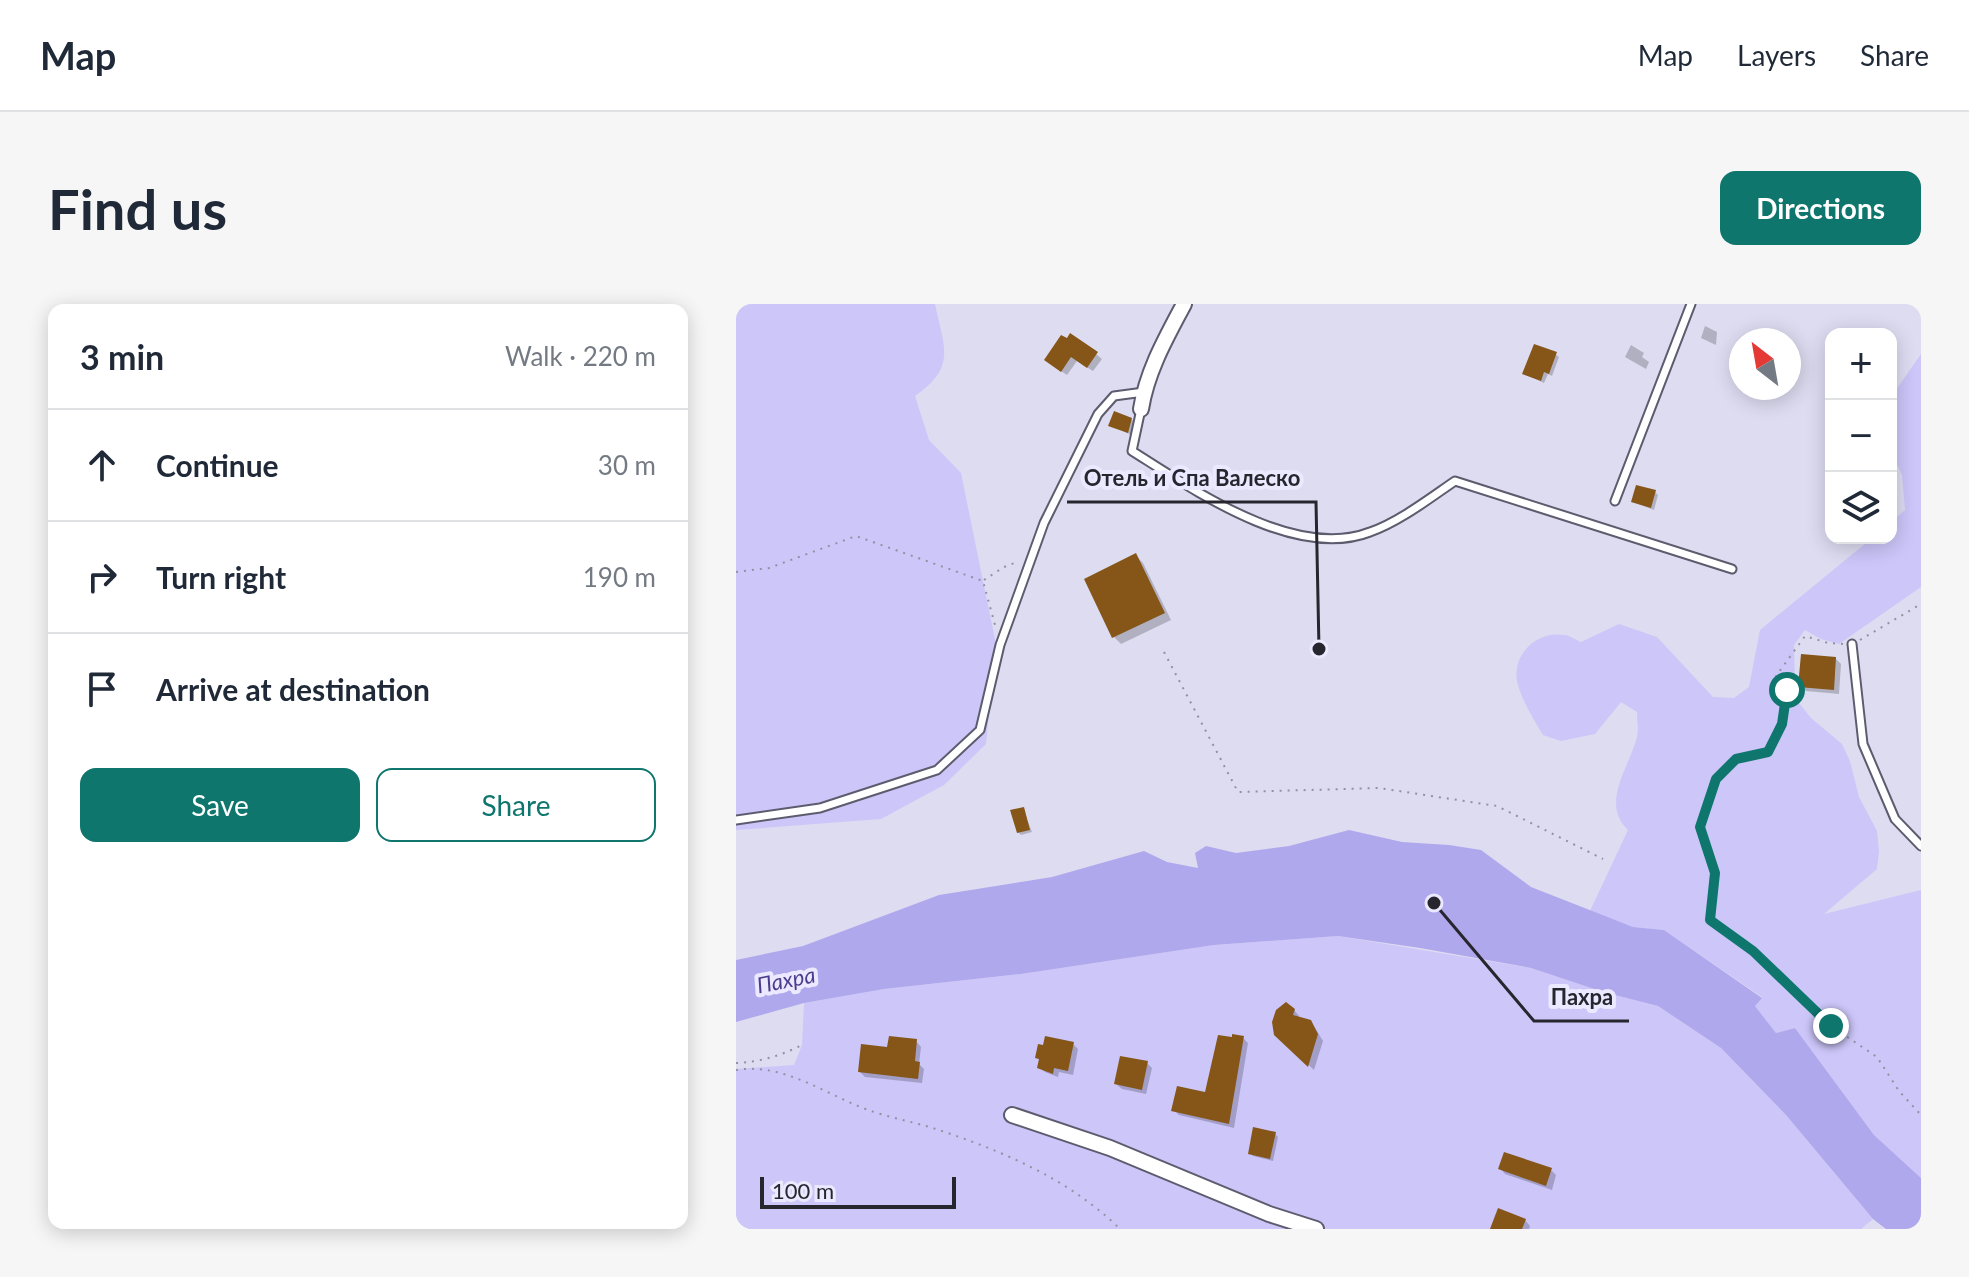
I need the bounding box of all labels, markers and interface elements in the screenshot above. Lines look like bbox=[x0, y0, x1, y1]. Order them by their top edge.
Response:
text: Map bbox=[40, 32, 116, 78]
text: Map bbox=[1638, 38, 1693, 72]
text: Layers bbox=[1737, 38, 1816, 72]
text: Share bbox=[1860, 38, 1929, 72]
button: Directions bbox=[1720, 171, 1921, 245]
text: Find us bbox=[48, 175, 227, 242]
north arrow bbox=[1729, 328, 1801, 400]
map controls bbox=[1825, 328, 1897, 544]
button: + bbox=[1825, 328, 1897, 400]
text: 3 min bbox=[80, 336, 164, 377]
text: Walk · 220 m bbox=[505, 340, 656, 372]
button: − bbox=[1825, 400, 1897, 472]
icon: ahead bbox=[80, 443, 124, 487]
text: Continue bbox=[156, 447, 279, 483]
text: 30 m bbox=[598, 449, 656, 481]
callout: Отель и Спа Валеско bbox=[1067, 456, 1316, 502]
text: Отель и Спа Валеско bbox=[1084, 464, 1300, 491]
button: layers bbox=[1825, 472, 1897, 544]
icon: right bbox=[80, 555, 124, 599]
text: Turn right bbox=[156, 559, 286, 595]
text: 190 m bbox=[583, 561, 656, 593]
icon: arrive bbox=[80, 667, 124, 711]
text: Arrive at destination bbox=[156, 671, 430, 707]
route start bbox=[1769, 672, 1805, 708]
button: Save bbox=[80, 768, 360, 842]
button: Share bbox=[376, 768, 656, 842]
water label: Пахра bbox=[754, 961, 817, 998]
callout: Пахра bbox=[1534, 975, 1629, 1021]
text: Пахра bbox=[1551, 983, 1613, 1010]
route end bbox=[1813, 1008, 1849, 1044]
scale bar bbox=[760, 1173, 956, 1209]
text: 100 m bbox=[772, 1177, 834, 1204]

